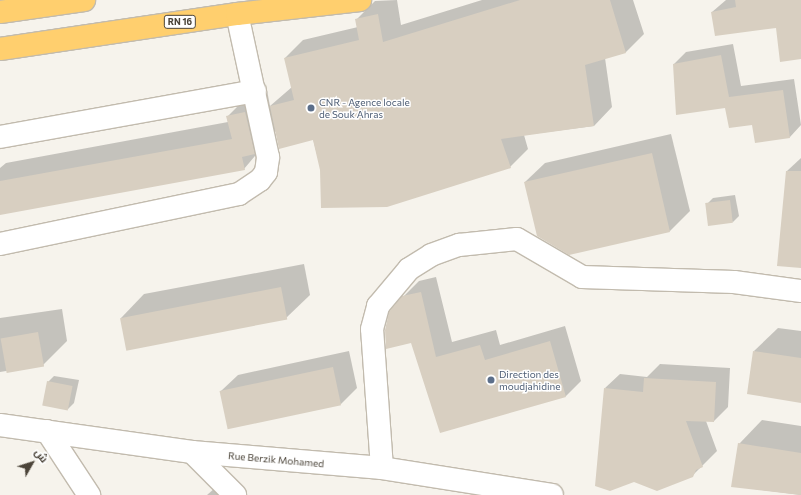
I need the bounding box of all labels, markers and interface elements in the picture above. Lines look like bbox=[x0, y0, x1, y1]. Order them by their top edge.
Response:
road number: RN 16 bbox=[163, 15, 197, 29]
place label: CNR - Agence locale de Souk Ahras bbox=[319, 96, 410, 120]
marker: CNR - Agence locale de Souk Ahras bbox=[306, 103, 316, 113]
place label: Direction des moudjahidine bbox=[499, 368, 560, 392]
marker: Direction des moudjahidine bbox=[486, 375, 496, 385]
north arrow bbox=[12, 443, 52, 483]
text: ش bbox=[32, 446, 51, 465]
street label: Rue Berzik Mohamed bbox=[228, 450, 324, 470]

